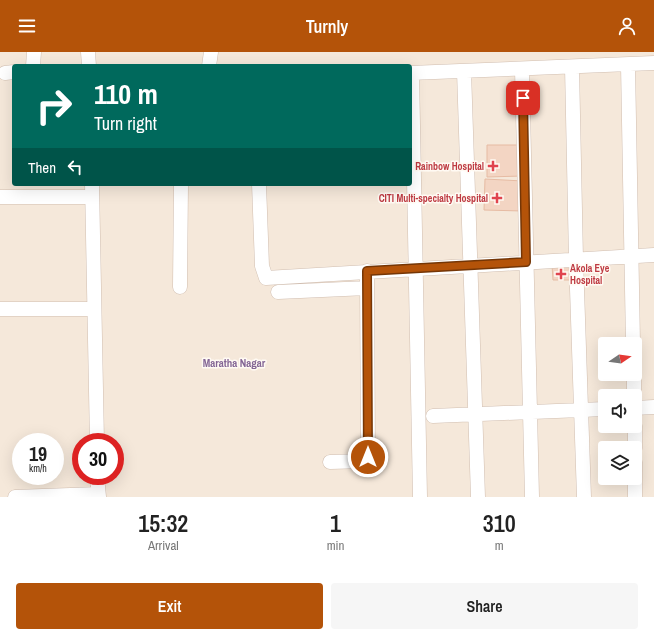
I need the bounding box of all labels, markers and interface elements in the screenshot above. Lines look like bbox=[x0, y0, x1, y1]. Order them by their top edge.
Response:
text: Turnly bbox=[306, 14, 348, 39]
icon: menu bbox=[16, 15, 38, 37]
icon: person bbox=[616, 15, 638, 37]
text: 110 m bbox=[94, 75, 158, 113]
icon: right bbox=[28, 80, 80, 132]
pin bbox=[506, 81, 540, 115]
icon: arrive bbox=[512, 87, 534, 109]
text: Turn right bbox=[94, 111, 157, 136]
icon: left bbox=[64, 156, 86, 178]
text: Then bbox=[28, 157, 56, 178]
place label: Rainbow Hospital bbox=[415, 160, 484, 173]
marker: Rainbow Hospital bbox=[487, 160, 499, 172]
place label: CITI Multi-specialty Hospital bbox=[379, 192, 488, 205]
marker: CITI Multi-specialty Hospital bbox=[491, 192, 503, 204]
place label: Akola Eye Hospital bbox=[570, 262, 610, 287]
marker: Akola Eye Hospital bbox=[555, 268, 567, 280]
north arrow bbox=[598, 337, 642, 381]
map controls bbox=[598, 337, 642, 485]
district label: Maratha Nagar bbox=[203, 356, 266, 370]
button: sound bbox=[598, 389, 642, 433]
speed limit sign: 30 bbox=[72, 433, 124, 485]
position arrow bbox=[347, 436, 389, 478]
text: 19 bbox=[29, 440, 47, 467]
button: layers bbox=[598, 441, 642, 485]
text: km/h bbox=[29, 462, 47, 475]
text: 15:32 bbox=[138, 507, 188, 539]
text: 1 bbox=[330, 507, 341, 539]
text: 310 bbox=[483, 507, 516, 539]
text: Arrival bbox=[148, 537, 179, 554]
text: min bbox=[327, 537, 344, 554]
text: m bbox=[495, 537, 504, 554]
button: Exit bbox=[16, 583, 323, 629]
button: Share bbox=[331, 583, 638, 629]

